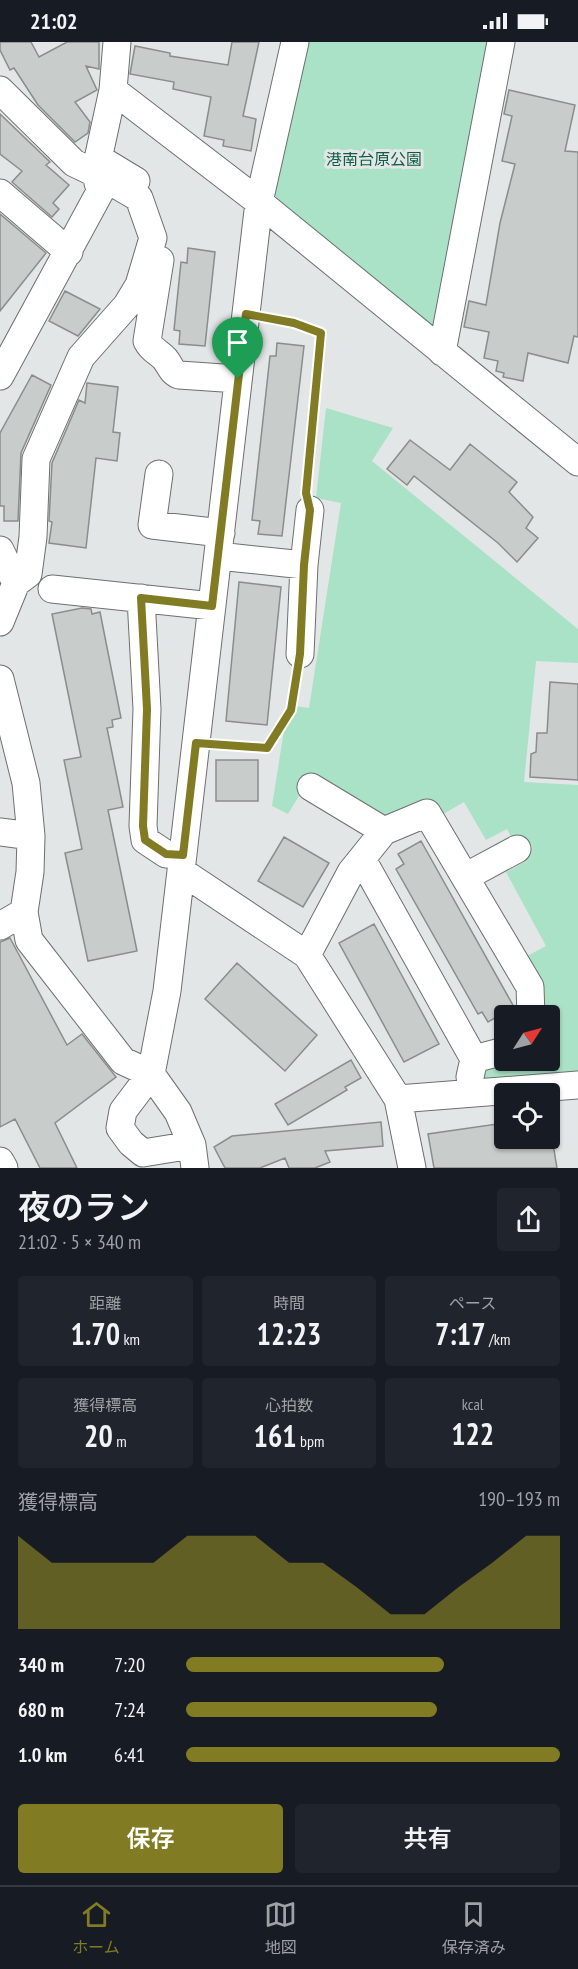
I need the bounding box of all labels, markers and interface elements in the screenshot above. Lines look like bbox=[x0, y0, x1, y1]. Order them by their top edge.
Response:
text: 21:02 bbox=[30, 7, 78, 35]
park label: 港南台原公園 bbox=[326, 149, 422, 169]
pin bbox=[212, 317, 263, 379]
icon: arrive bbox=[221, 326, 254, 359]
north arrow bbox=[494, 1005, 560, 1071]
map controls bbox=[494, 1005, 560, 1149]
button: locate bbox=[494, 1083, 560, 1149]
text: 夜のラン bbox=[18, 1185, 150, 1228]
button: share bbox=[497, 1188, 560, 1251]
text: 21:02 · 5 × 340 m bbox=[18, 1229, 141, 1255]
text: 距離 bbox=[89, 1293, 121, 1313]
text: 時間 bbox=[273, 1293, 305, 1313]
text: ペース bbox=[449, 1293, 496, 1313]
text: 1.70 bbox=[71, 1314, 120, 1353]
text: 12:23 bbox=[257, 1314, 321, 1353]
text: 7:17 bbox=[435, 1314, 486, 1353]
text: km bbox=[120, 1329, 140, 1349]
text: /km bbox=[486, 1329, 510, 1349]
text: kcal bbox=[462, 1394, 484, 1414]
text: 獲得標高 bbox=[73, 1395, 137, 1415]
text: 心拍数 bbox=[265, 1395, 313, 1415]
text: 122 bbox=[451, 1414, 494, 1453]
text: 20 bbox=[84, 1416, 113, 1455]
text: 161 bbox=[254, 1416, 297, 1455]
text: m bbox=[113, 1431, 127, 1451]
text: bpm bbox=[297, 1431, 324, 1451]
text: 190–193 m bbox=[478, 1486, 560, 1512]
text: 獲得標高 bbox=[18, 1489, 98, 1515]
text: 340 m bbox=[18, 1652, 64, 1678]
text: 7:20 bbox=[114, 1652, 145, 1678]
text: 680 m bbox=[18, 1697, 64, 1723]
text: 7:24 bbox=[114, 1697, 145, 1723]
text: 1.0 km bbox=[18, 1742, 67, 1768]
text: 6:41 bbox=[114, 1742, 145, 1768]
button: 保存 bbox=[18, 1804, 283, 1873]
button: 共有 bbox=[295, 1804, 560, 1873]
tab: ホーム bbox=[72, 1898, 120, 1958]
tab: 地図 bbox=[264, 1898, 297, 1958]
tab: 保存済み bbox=[442, 1898, 506, 1958]

